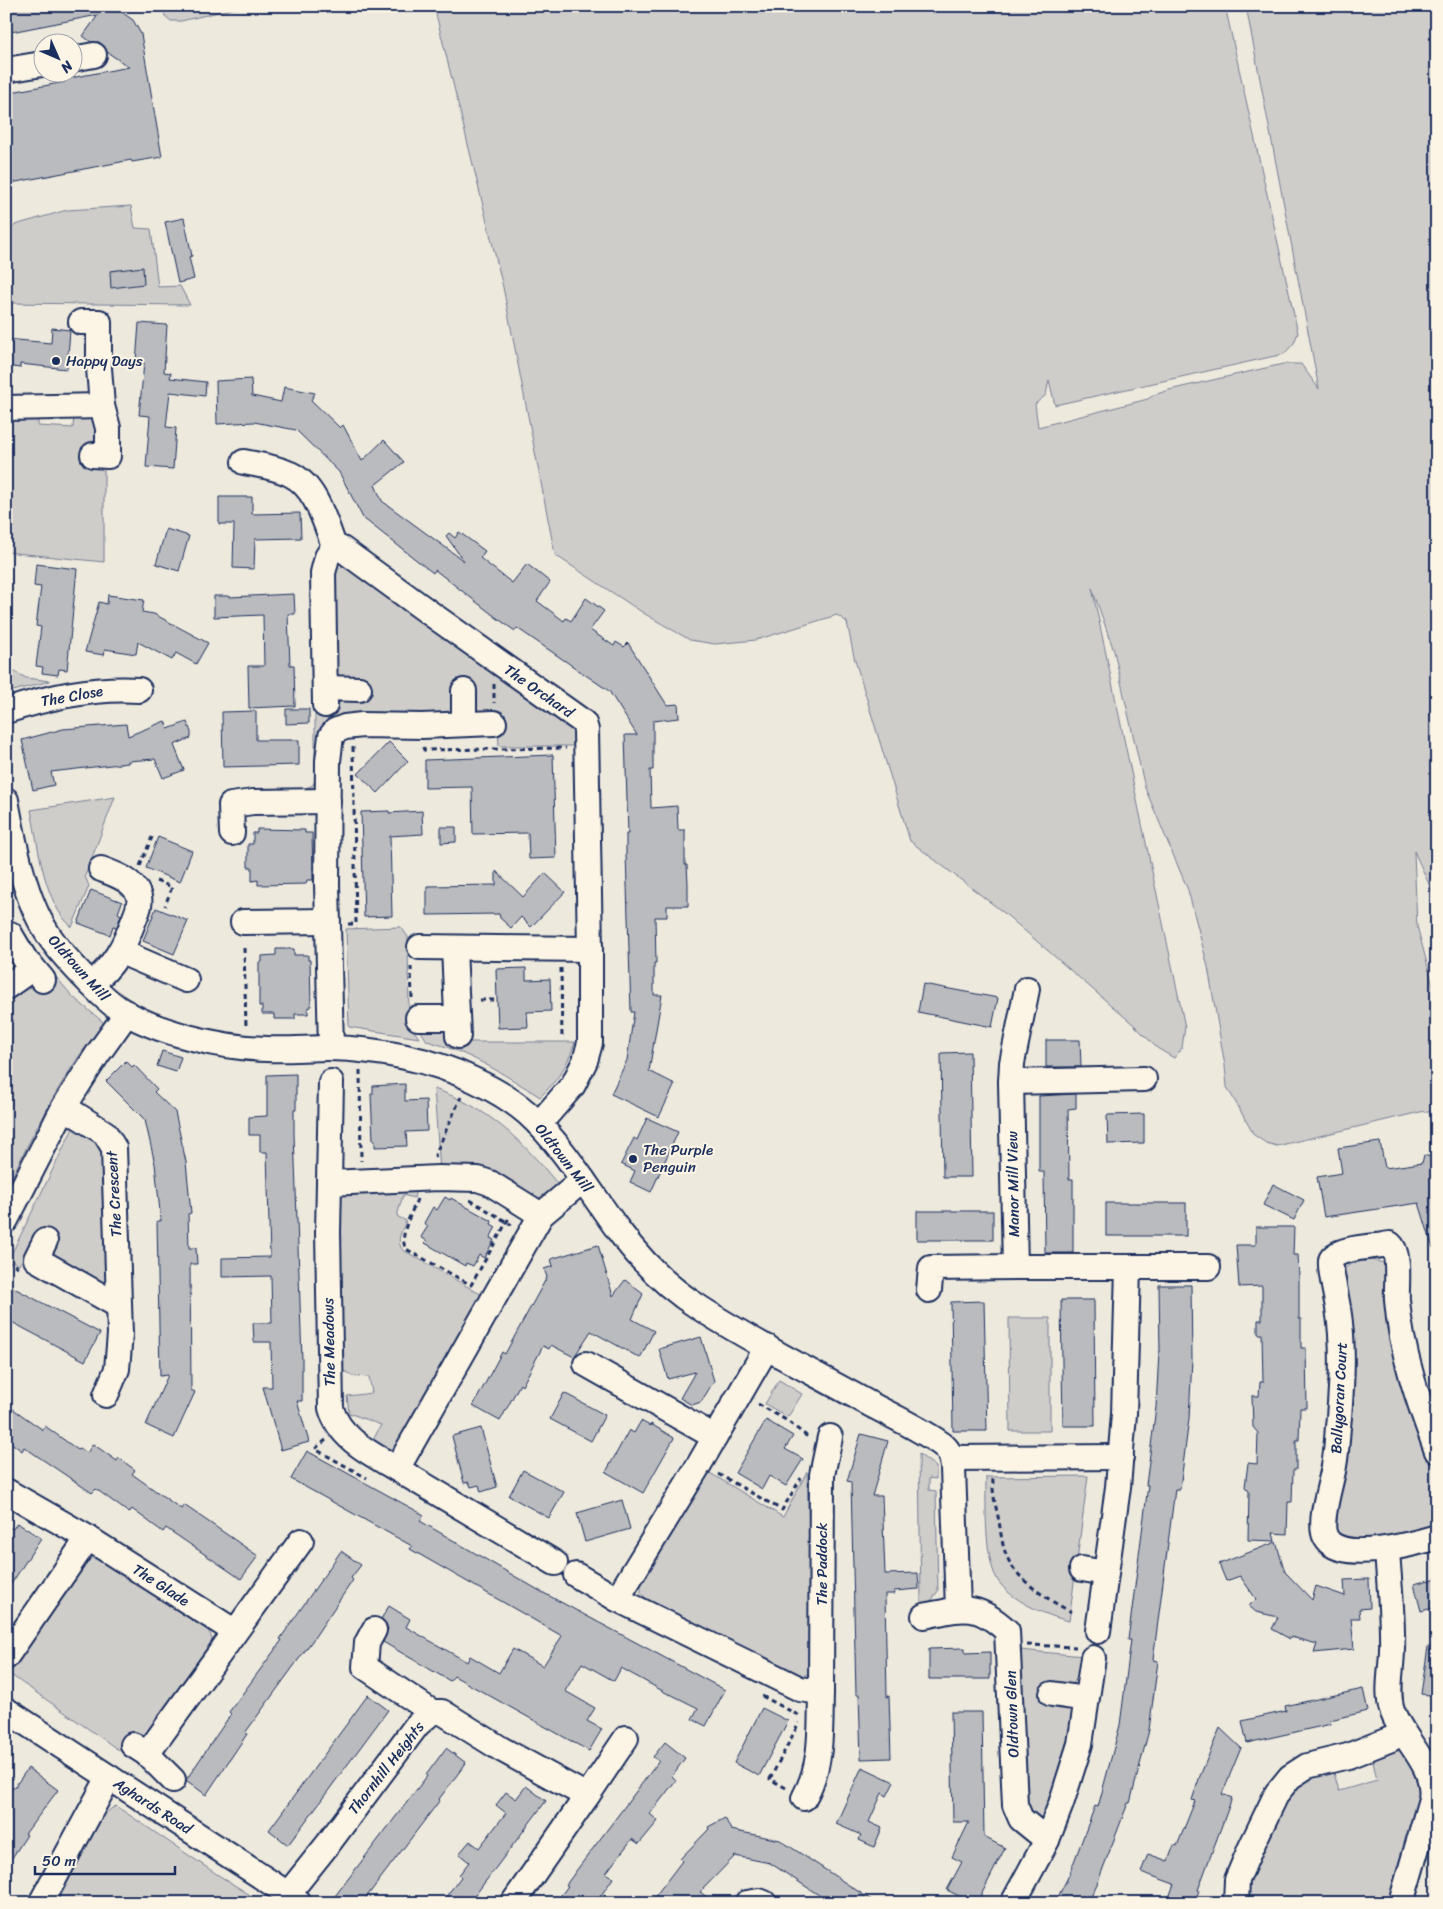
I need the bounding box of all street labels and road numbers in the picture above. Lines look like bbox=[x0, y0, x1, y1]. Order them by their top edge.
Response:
street label: The Orchard bbox=[499, 657, 580, 725]
street label: The Close bbox=[39, 678, 105, 714]
street label: Oldtown Mill bbox=[42, 929, 117, 1008]
street label: Oldtown Mill bbox=[528, 1117, 600, 1199]
street label: Manor Mill View bbox=[999, 1130, 1027, 1237]
street label: The Crescent bbox=[99, 1149, 129, 1238]
street label: The Meadows bbox=[315, 1297, 343, 1387]
street label: Ballygoran Court bbox=[1323, 1341, 1355, 1455]
street label: The Paddock bbox=[809, 1523, 835, 1605]
street label: The Glade bbox=[127, 1557, 195, 1613]
street label: Oldtown Glen bbox=[997, 1670, 1027, 1758]
street label: Thornhill Heights bbox=[341, 1715, 431, 1821]
street label: Aghards Road bbox=[107, 1770, 199, 1842]

